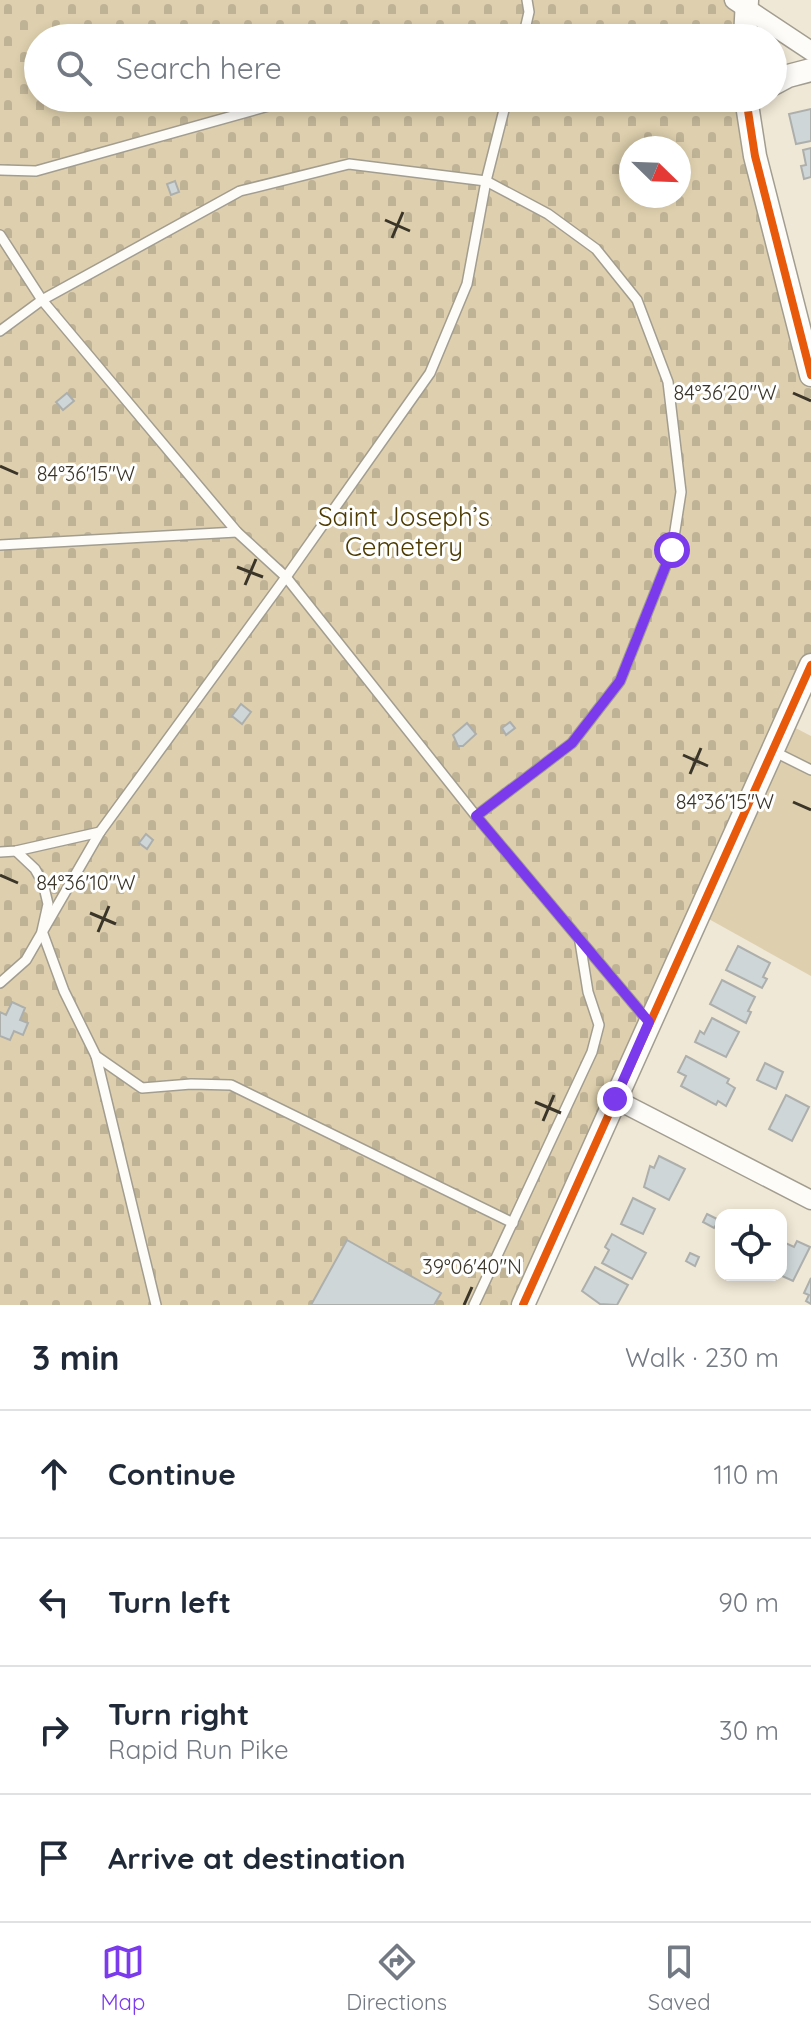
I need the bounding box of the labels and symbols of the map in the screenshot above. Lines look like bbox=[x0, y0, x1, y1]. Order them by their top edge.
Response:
north arrow bbox=[619, 136, 691, 208]
text: 84°36'20"W bbox=[673, 380, 777, 405]
text: 84°36'15"W bbox=[37, 461, 135, 486]
park label: Saint Joseph’s Cemetery bbox=[318, 500, 490, 563]
route start bbox=[654, 532, 690, 568]
text: 84°36'15"W bbox=[676, 789, 774, 814]
text: 84°36'10"W bbox=[36, 870, 136, 895]
route end bbox=[597, 1081, 633, 1117]
text: 39°06'40"N bbox=[422, 1254, 522, 1279]

